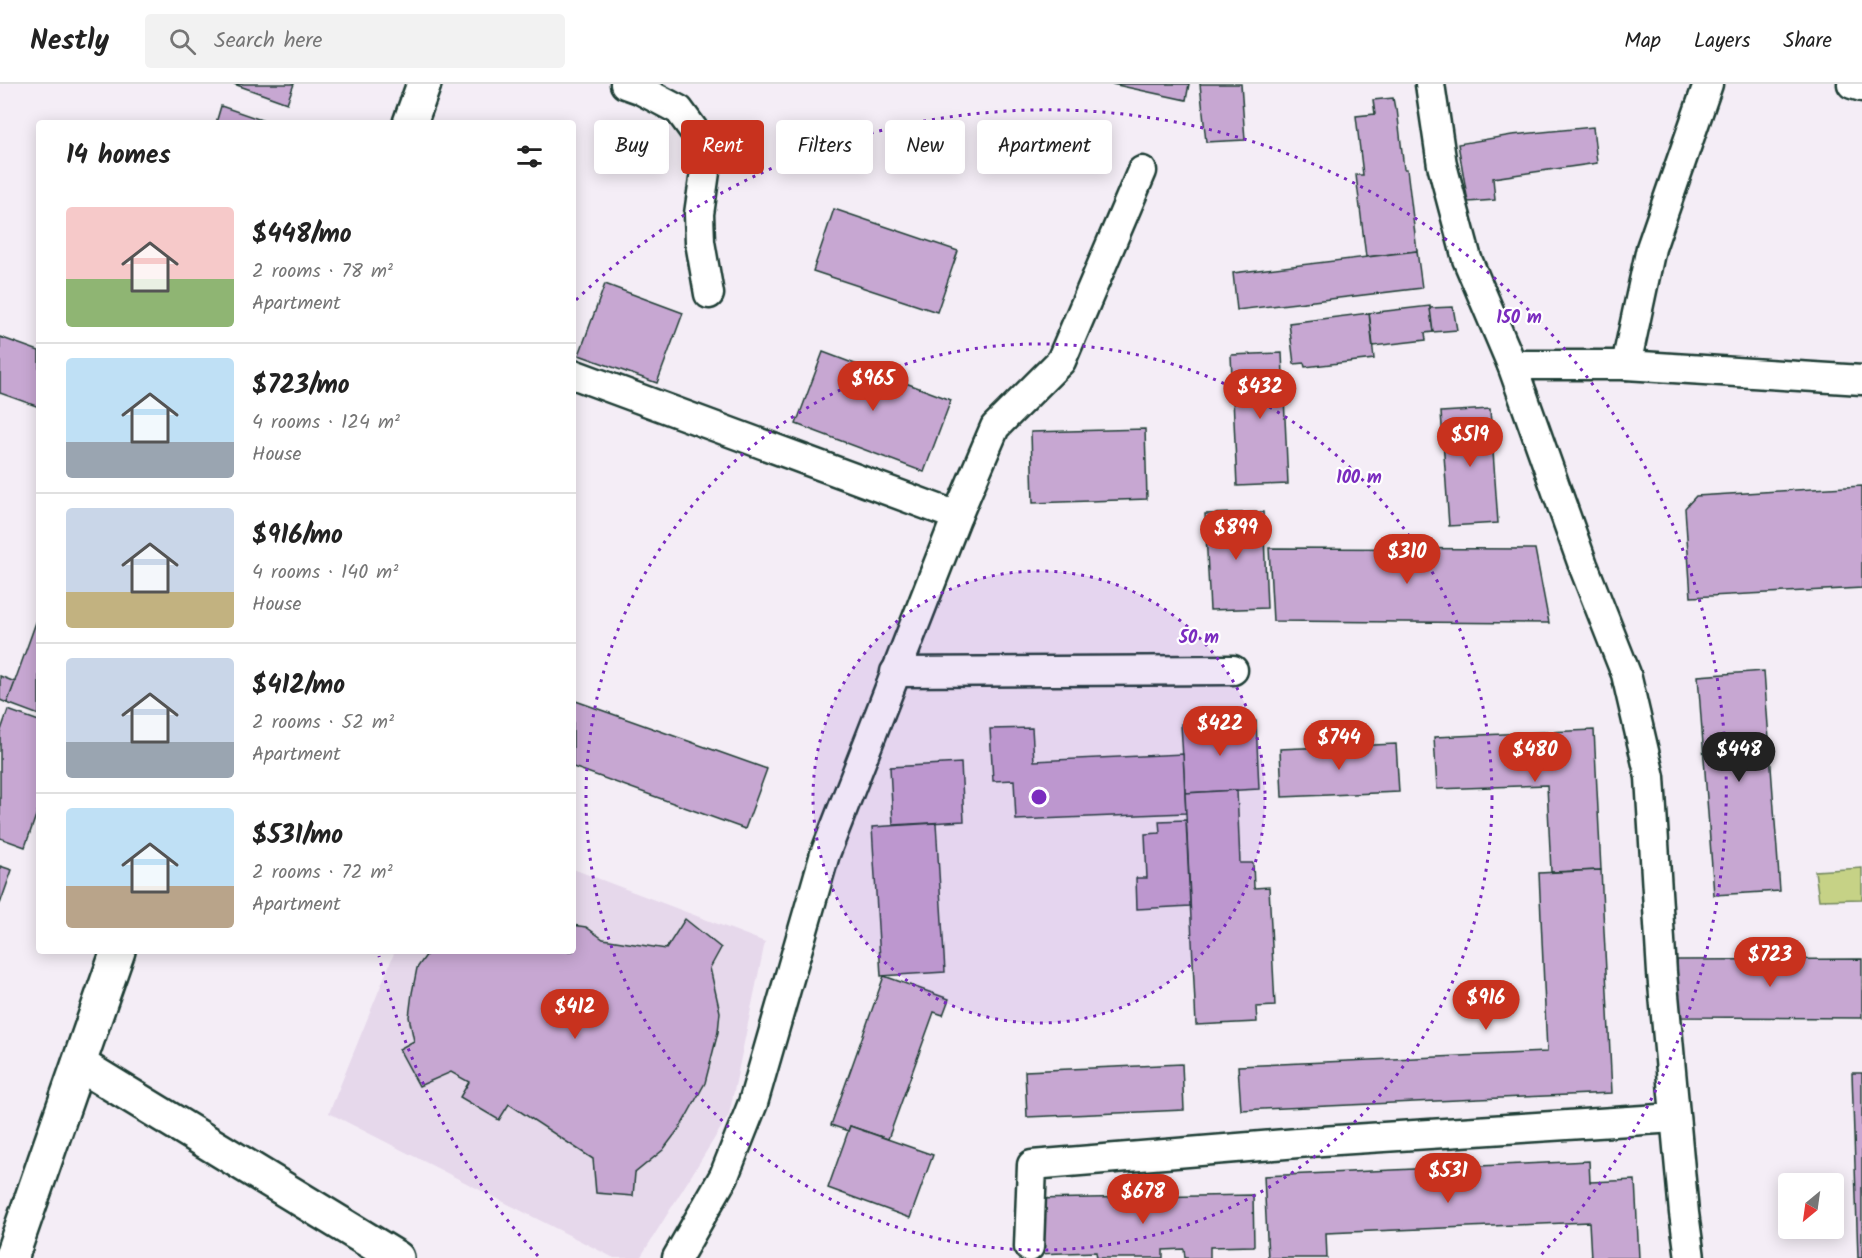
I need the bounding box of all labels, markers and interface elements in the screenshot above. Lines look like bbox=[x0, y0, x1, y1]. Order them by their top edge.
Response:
search box bbox=[145, 14, 565, 68]
text: Nestly bbox=[30, 19, 109, 64]
text: Search here bbox=[214, 24, 323, 59]
icon: search bbox=[166, 25, 199, 58]
text: Map bbox=[1624, 25, 1661, 58]
text: Layers bbox=[1694, 25, 1750, 58]
text: Share bbox=[1783, 25, 1832, 58]
chip: Buy bbox=[594, 120, 669, 174]
chip: Rent bbox=[681, 120, 764, 174]
chip: Filters bbox=[776, 120, 873, 174]
chip: New bbox=[885, 120, 965, 174]
chip: Apartment bbox=[977, 120, 1112, 174]
text: 14 homes bbox=[66, 135, 171, 177]
icon: filters bbox=[513, 140, 546, 173]
text: $448/mo bbox=[252, 214, 352, 256]
icon: home bbox=[114, 231, 186, 303]
text: 2 rooms · 78 m² bbox=[252, 256, 393, 288]
text: Apartment bbox=[252, 288, 341, 320]
text: 150 m bbox=[1496, 304, 1542, 333]
pin: $965 bbox=[837, 361, 909, 412]
text: $965 bbox=[852, 364, 894, 396]
text: $723/mo bbox=[252, 365, 350, 407]
pin: $432 bbox=[1224, 369, 1296, 420]
text: $432 bbox=[1237, 372, 1283, 404]
icon: home bbox=[114, 382, 186, 454]
text: 4 rooms · 124 m² bbox=[252, 407, 400, 439]
pin: $519 bbox=[1434, 417, 1506, 468]
text: $519 bbox=[1451, 420, 1489, 452]
text: House bbox=[252, 439, 302, 471]
text: 100 m bbox=[1336, 464, 1382, 493]
pin: $899 bbox=[1200, 510, 1272, 561]
text: $899 bbox=[1214, 513, 1258, 545]
text: $916/mo bbox=[252, 515, 343, 557]
icon: home bbox=[114, 532, 186, 604]
pin: $310 bbox=[1371, 534, 1443, 585]
text: $310 bbox=[1387, 537, 1427, 569]
text: 4 rooms · 140 m² bbox=[252, 557, 398, 589]
text: House bbox=[252, 589, 302, 621]
text: 50 m bbox=[1178, 624, 1219, 653]
text: $412/mo bbox=[252, 665, 345, 707]
icon: home bbox=[114, 682, 186, 754]
pin: $422 bbox=[1184, 706, 1256, 757]
text: 2 rooms · 52 m² bbox=[252, 707, 394, 739]
text: $422 bbox=[1197, 709, 1243, 741]
pin: $744 bbox=[1303, 720, 1375, 771]
text: $744 bbox=[1317, 723, 1361, 755]
pin: $480 bbox=[1499, 732, 1571, 783]
pin: $448 bbox=[1703, 732, 1775, 783]
text: $480 bbox=[1513, 735, 1557, 767]
text: $448 bbox=[1716, 735, 1762, 767]
text: Apartment bbox=[252, 739, 341, 771]
centre of rings bbox=[1029, 787, 1049, 807]
text: $531/mo bbox=[252, 815, 343, 857]
icon: home bbox=[114, 832, 186, 904]
text: 2 rooms · 72 m² bbox=[252, 857, 393, 889]
text: Apartment bbox=[252, 889, 341, 921]
pin: $723 bbox=[1734, 937, 1806, 988]
text: $723 bbox=[1748, 940, 1792, 972]
pin: $916 bbox=[1450, 980, 1522, 1031]
text: $916 bbox=[1467, 983, 1505, 1015]
pin: $412 bbox=[539, 989, 611, 1040]
text: $412 bbox=[555, 992, 595, 1024]
pin: $531 bbox=[1412, 1153, 1484, 1204]
text: $531 bbox=[1429, 1156, 1467, 1188]
north arrow bbox=[1778, 1173, 1844, 1239]
map controls bbox=[1778, 1173, 1844, 1239]
pin: $678 bbox=[1107, 1174, 1179, 1225]
text: $678 bbox=[1121, 1177, 1165, 1209]

